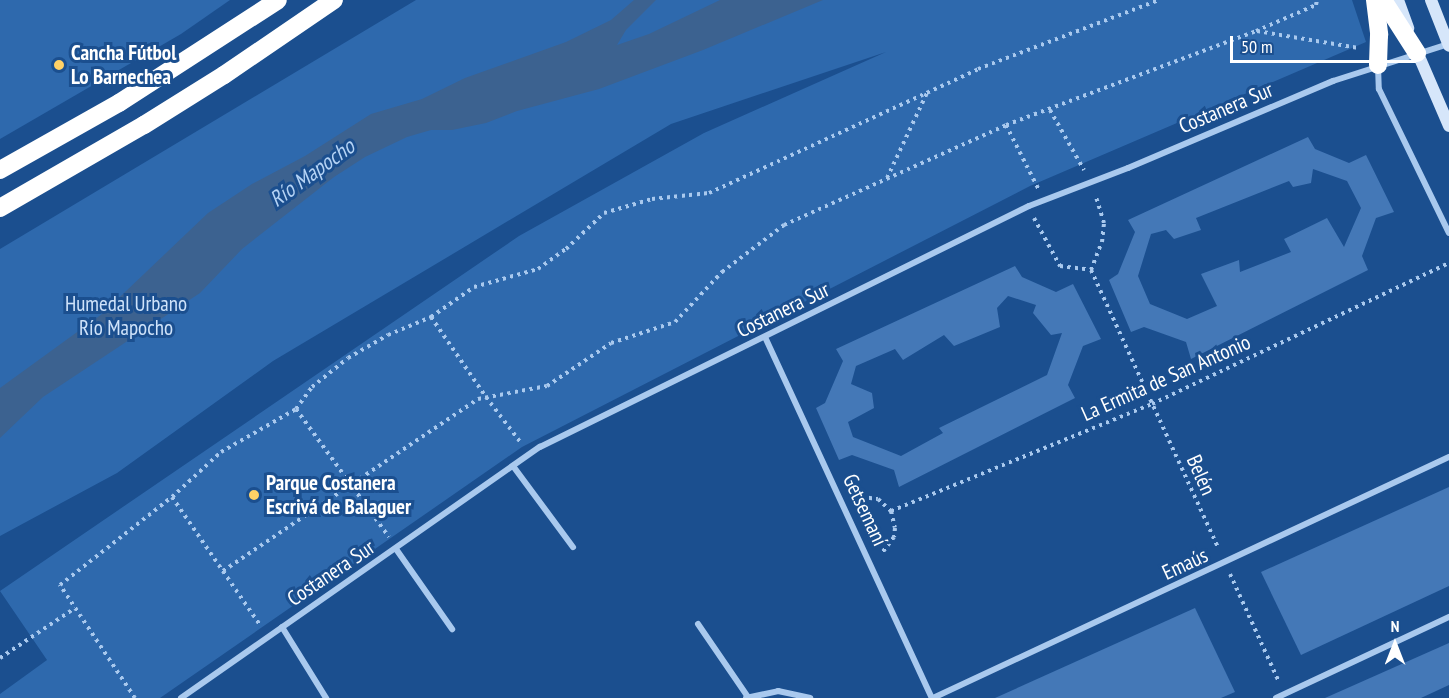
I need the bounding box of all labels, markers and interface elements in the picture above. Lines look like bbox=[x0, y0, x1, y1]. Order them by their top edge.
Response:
scale bar bbox=[1233, 24, 1419, 62]
text: 50 m bbox=[1241, 35, 1273, 58]
place label: Cancha Fútbol Lo Barnechea bbox=[71, 40, 176, 90]
marker: Cancha Fútbol Lo Barnechea bbox=[52, 58, 66, 72]
street label: Costanera Sur bbox=[1175, 77, 1277, 139]
water label: Río Mapocho bbox=[264, 133, 360, 213]
street label: Costanera Sur bbox=[733, 277, 833, 343]
park label: Humedal Urbano Río Mapocho bbox=[65, 291, 187, 341]
street label: La Ermita de San Antonio bbox=[1077, 329, 1255, 427]
street label: Belén bbox=[1181, 451, 1221, 499]
place label: Parque Costanera Escrivá de Balaguer bbox=[266, 470, 411, 520]
street label: Getsemaní bbox=[837, 470, 893, 550]
marker: Parque Costanera Escrivá de Balaguer bbox=[247, 488, 261, 502]
street label: Costanera Sur bbox=[283, 535, 379, 611]
street label: Emaús bbox=[1158, 543, 1212, 585]
north arrow bbox=[1365, 614, 1425, 674]
text: N bbox=[1391, 616, 1399, 636]

